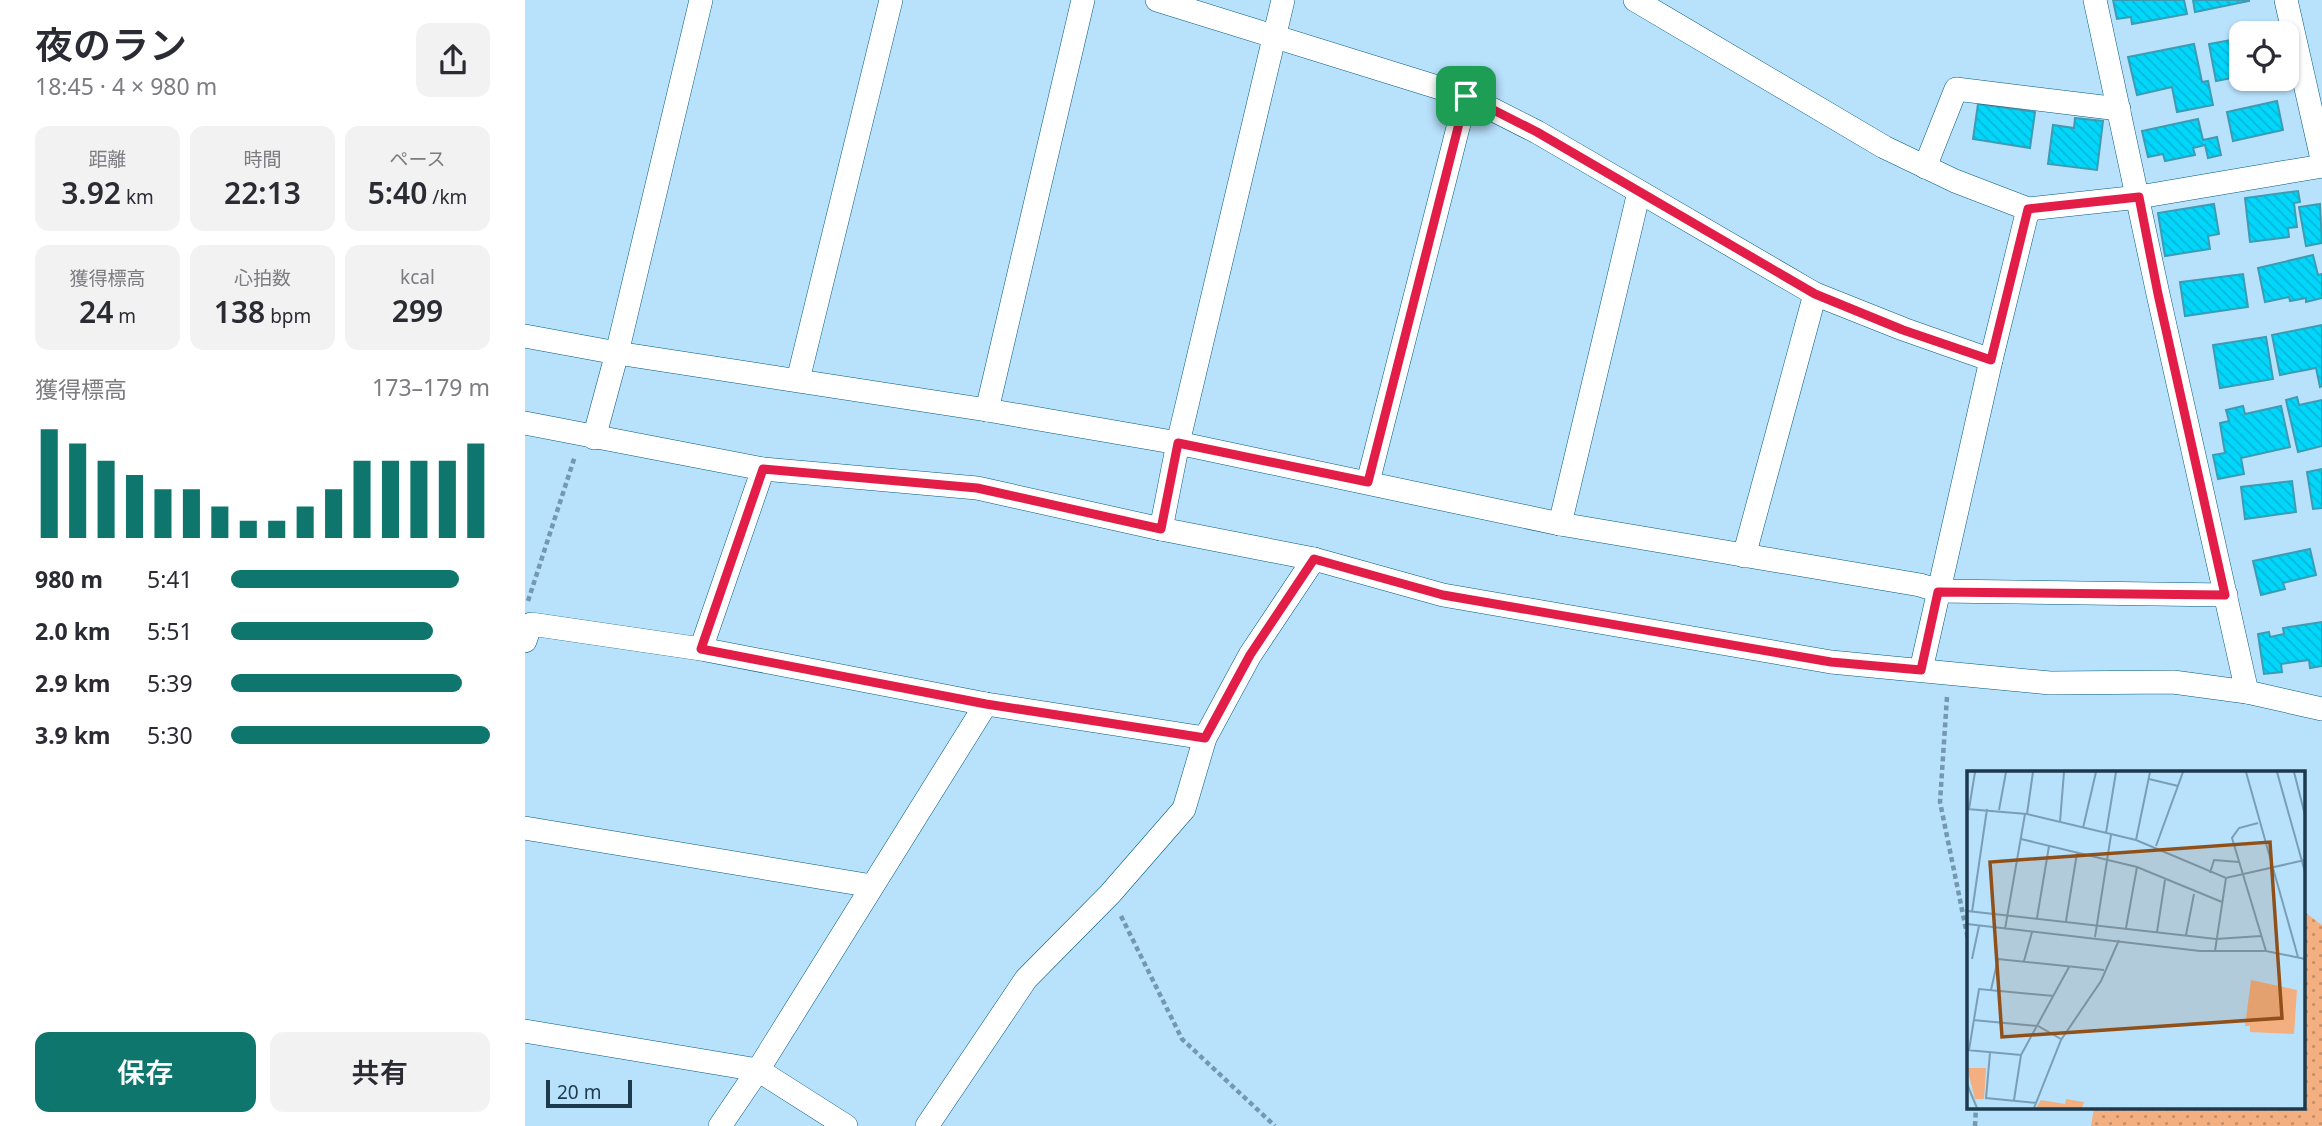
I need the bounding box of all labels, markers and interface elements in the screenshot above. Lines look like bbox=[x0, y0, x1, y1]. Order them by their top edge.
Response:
text: 夜のラン bbox=[35, 18, 187, 70]
map controls bbox=[2229, 21, 2299, 91]
button: locate bbox=[2229, 21, 2299, 91]
button: share bbox=[416, 23, 490, 97]
pin bbox=[1436, 66, 1496, 126]
text: 18:45 · 4 × 980 m bbox=[35, 70, 217, 102]
icon: arrive bbox=[1447, 77, 1485, 115]
text: 距離 bbox=[88, 146, 127, 172]
text: 時間 bbox=[243, 146, 282, 172]
text: ペース bbox=[389, 146, 446, 172]
text: 3.92 bbox=[61, 172, 121, 213]
text: 22:13 bbox=[224, 172, 301, 213]
text: 5:40 bbox=[368, 172, 427, 213]
text: km bbox=[121, 184, 154, 210]
text: /km bbox=[427, 184, 467, 210]
text: kcal bbox=[400, 264, 435, 290]
text: 獲得標高 bbox=[69, 265, 146, 291]
text: 心拍数 bbox=[234, 265, 291, 291]
text: 299 bbox=[392, 290, 443, 331]
text: 24 bbox=[79, 291, 113, 332]
text: 138 bbox=[214, 291, 265, 332]
text: m bbox=[113, 303, 136, 329]
text: bpm bbox=[265, 303, 311, 329]
text: 173–179 m bbox=[372, 371, 490, 403]
text: 獲得標高 bbox=[35, 373, 127, 405]
text: 980 m bbox=[35, 563, 103, 595]
text: 5:41 bbox=[147, 563, 193, 595]
text: 2.0 km bbox=[35, 615, 110, 647]
text: 5:51 bbox=[147, 615, 193, 647]
text: 2.9 km bbox=[35, 667, 110, 699]
text: 5:39 bbox=[147, 667, 193, 699]
text: 3.9 km bbox=[35, 719, 110, 751]
text: 5:30 bbox=[147, 719, 193, 751]
inset map bbox=[1967, 771, 2305, 1108]
button: 保存 bbox=[35, 1032, 256, 1112]
button: 共有 bbox=[270, 1032, 490, 1112]
scale bar bbox=[546, 1077, 632, 1109]
text: 20 m bbox=[557, 1079, 601, 1105]

